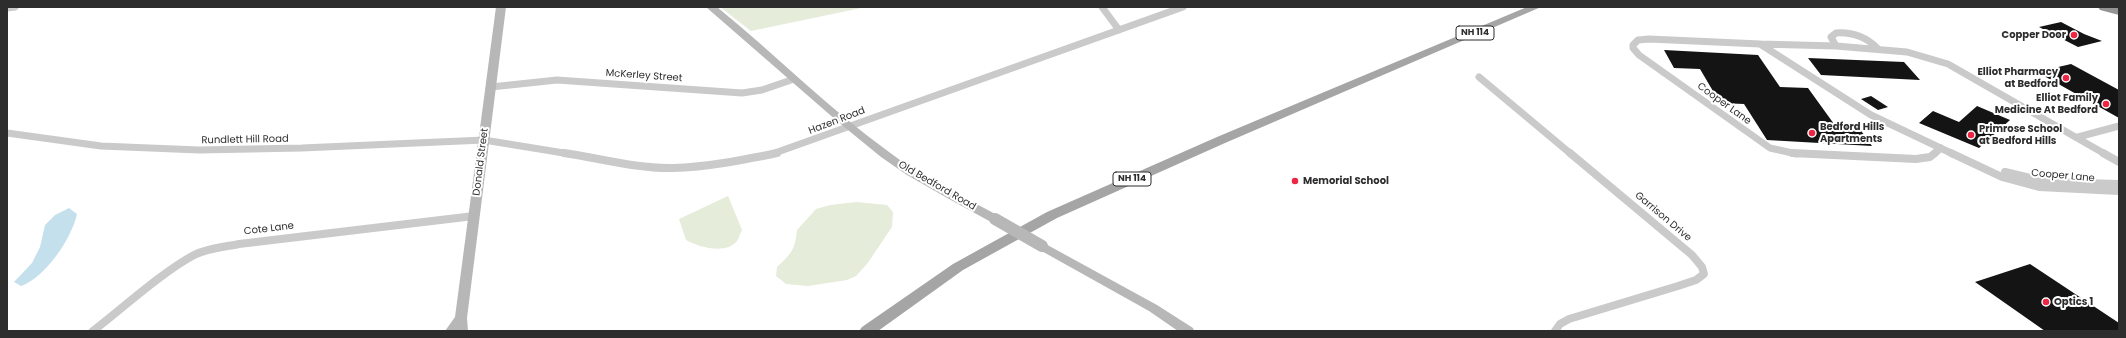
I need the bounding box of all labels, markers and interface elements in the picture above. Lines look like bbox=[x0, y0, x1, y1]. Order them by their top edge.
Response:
road number: NH 114 bbox=[1456, 26, 1494, 40]
place label: Copper Door bbox=[2002, 29, 2066, 41]
marker: Copper Door bbox=[2069, 30, 2079, 40]
place label: Elliot Pharmacy at Bedford bbox=[1977, 66, 2058, 90]
street label: McKerley Street bbox=[605, 67, 683, 85]
marker: Elliot Pharmacy at Bedford bbox=[2061, 73, 2071, 83]
street label: Cooper Lane bbox=[1695, 80, 1753, 128]
place label: Elliot Family Medicine At Bedford bbox=[1995, 92, 2098, 116]
marker: Elliot Family Medicine At Bedford bbox=[2101, 99, 2111, 109]
street label: Hazen Road bbox=[807, 105, 867, 137]
place label: Bedford Hills Apartments bbox=[1820, 121, 1884, 144]
place label: Primrose School at Bedford Hills bbox=[1979, 123, 2062, 146]
street label: Donald Street bbox=[471, 128, 491, 196]
marker: Bedford Hills Apartments bbox=[1807, 128, 1817, 138]
marker: Primrose School at Bedford Hills bbox=[1966, 130, 1976, 140]
street label: Rundlett Hill Road bbox=[201, 133, 289, 147]
street label: Old Bedford Road bbox=[896, 159, 978, 213]
street label: Cooper Lane bbox=[2031, 167, 2095, 185]
road number: NH 114 bbox=[1113, 172, 1151, 186]
place label: Memorial School bbox=[1303, 175, 1389, 187]
marker: Memorial School bbox=[1290, 176, 1300, 186]
street label: Garrison Drive bbox=[1632, 190, 1694, 244]
street label: Cote Lane bbox=[243, 220, 295, 238]
place label: Optics 1 bbox=[2054, 296, 2093, 308]
marker: Optics 1 bbox=[2041, 297, 2051, 307]

